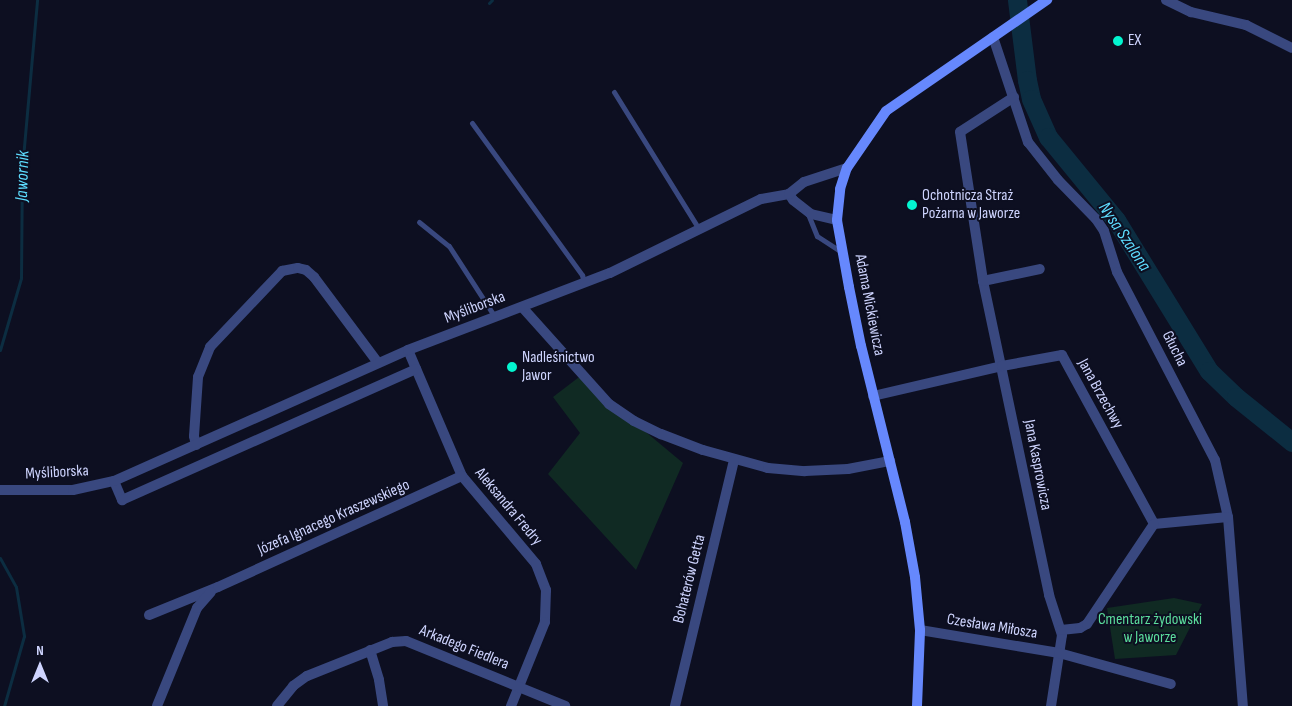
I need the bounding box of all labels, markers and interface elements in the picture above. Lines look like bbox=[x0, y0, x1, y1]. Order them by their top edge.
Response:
place label: EX bbox=[1128, 31, 1141, 51]
marker: EX bbox=[1112, 35, 1124, 47]
water label: Jawornik bbox=[11, 150, 35, 202]
place label: Ochotnicza Straż Pożarna w Jaworze bbox=[922, 186, 1020, 224]
water label: Nysa Szalona bbox=[1093, 198, 1155, 276]
marker: Ochotnicza Straż Pożarna w Jaworze bbox=[906, 199, 918, 211]
street label: Adama Mickiewicza bbox=[850, 253, 888, 357]
street label: Myśliborska bbox=[442, 288, 508, 328]
street label: Głucha bbox=[1157, 328, 1191, 370]
place label: Nadleśnictwo Jawor bbox=[522, 348, 595, 386]
street label: Jana Brzechwy bbox=[1073, 356, 1127, 432]
marker: Nadleśnictwo Jawor bbox=[506, 361, 518, 373]
street label: Jana Kasprowicza bbox=[1019, 418, 1055, 512]
street label: Myśliborska bbox=[25, 462, 89, 484]
street label: Aleksandra Fredry bbox=[470, 464, 546, 550]
street label: Józefa Ignacego Kraszewskiego bbox=[255, 476, 413, 560]
street label: Bohaterów Getta bbox=[670, 533, 710, 625]
street label: Czesława Miłosza bbox=[945, 610, 1039, 644]
park label: Cmentarz żydowski w Jaworze bbox=[1098, 610, 1202, 648]
street label: Arkadego Fiedlera bbox=[416, 621, 512, 675]
north arrow bbox=[15, 641, 65, 691]
text: N bbox=[36, 642, 44, 659]

